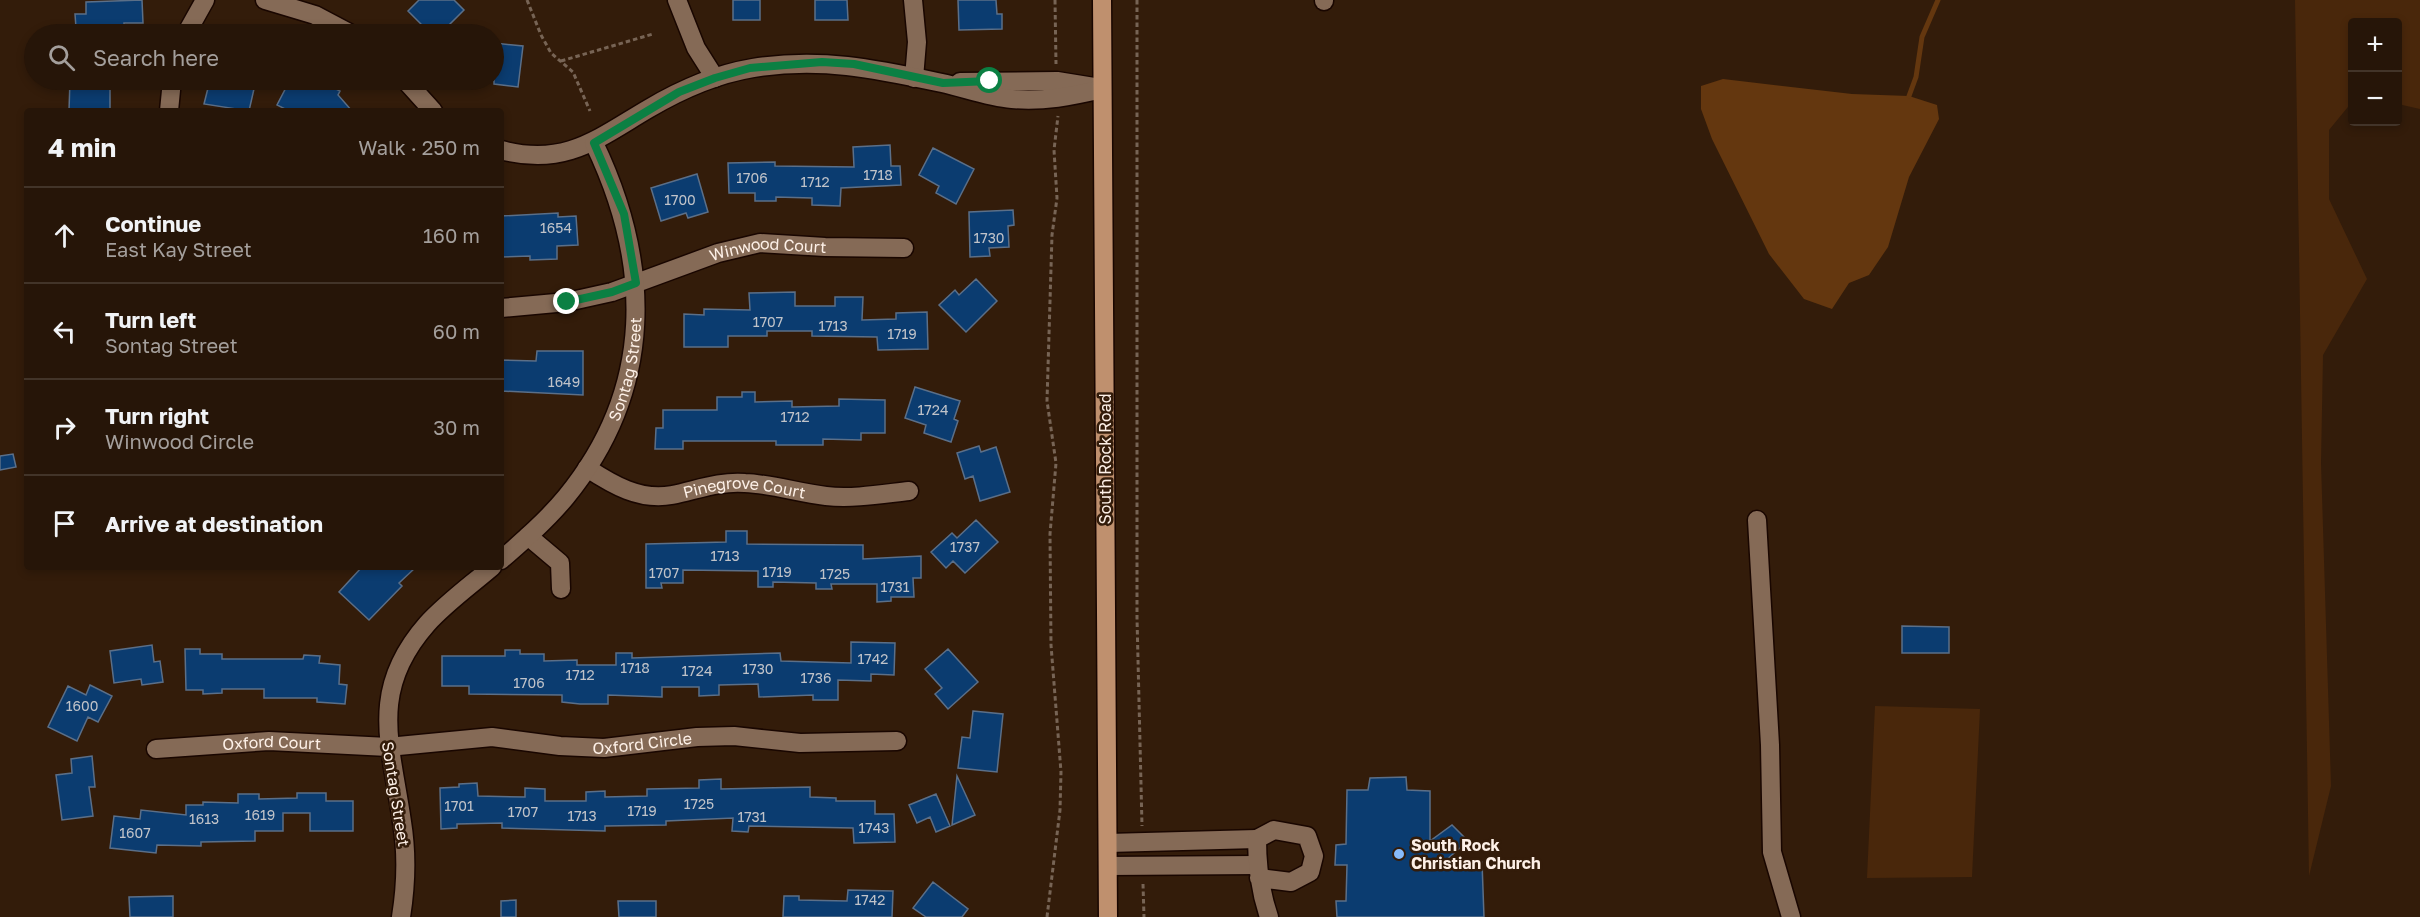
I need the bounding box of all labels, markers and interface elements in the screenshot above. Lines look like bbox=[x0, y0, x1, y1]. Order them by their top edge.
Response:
map controls bbox=[2348, 18, 2402, 126]
button: + bbox=[2348, 18, 2402, 72]
search box bbox=[24, 24, 504, 90]
icon: search bbox=[45, 41, 78, 74]
text: Search here bbox=[93, 44, 219, 71]
route start bbox=[976, 67, 1002, 93]
button: − bbox=[2348, 72, 2402, 126]
text: 4 min bbox=[48, 132, 116, 163]
text: Walk · 250 m bbox=[358, 135, 480, 159]
house number: 1718 bbox=[863, 166, 893, 183]
house number: 1706 bbox=[736, 169, 768, 186]
house number: 1712 bbox=[800, 173, 830, 190]
house number: 1700 bbox=[664, 191, 696, 208]
text: Continue bbox=[105, 210, 201, 237]
icon: ahead bbox=[48, 219, 81, 252]
house number: 1654 bbox=[540, 219, 572, 236]
text: 160 m bbox=[423, 223, 480, 247]
house number: 1730 bbox=[973, 229, 1005, 246]
street label: Winwood Court bbox=[707, 233, 827, 265]
text: East Kay Street bbox=[105, 237, 252, 261]
route end bbox=[553, 288, 579, 314]
text: Turn left bbox=[105, 306, 196, 333]
house number: 1707 bbox=[753, 313, 783, 330]
icon: left bbox=[48, 315, 81, 348]
street label: Sontag Street bbox=[604, 317, 645, 424]
house number: 1713 bbox=[818, 317, 848, 334]
text: 60 m bbox=[433, 319, 480, 343]
house number: 1719 bbox=[887, 325, 917, 342]
text: Sontag Street bbox=[105, 333, 238, 357]
house number: 1649 bbox=[548, 373, 580, 390]
street label: South Rock Road bbox=[1095, 393, 1115, 525]
house number: 1724 bbox=[918, 401, 948, 418]
text: Turn right bbox=[105, 402, 209, 429]
house number: 1712 bbox=[780, 408, 810, 425]
icon: right bbox=[48, 411, 81, 444]
text: 30 m bbox=[433, 415, 480, 439]
text: Winwood Circle bbox=[105, 429, 254, 453]
street label: Pinegrove Court bbox=[681, 473, 807, 503]
icon: arrive bbox=[48, 507, 81, 540]
text: Arrive at destination bbox=[105, 510, 323, 537]
house number: 1737 bbox=[950, 538, 980, 555]
house number: 1713 bbox=[710, 547, 740, 564]
house number: 1719 bbox=[762, 563, 792, 580]
house number: 1707 bbox=[649, 564, 679, 581]
house number: 1725 bbox=[820, 565, 850, 582]
house number: 1731 bbox=[880, 578, 910, 595]
house number: 1742 bbox=[858, 650, 888, 667]
house number: 1718 bbox=[620, 659, 650, 676]
house number: 1730 bbox=[742, 660, 774, 677]
house number: 1724 bbox=[682, 662, 712, 679]
house number: 1712 bbox=[565, 666, 595, 683]
house number: 1736 bbox=[801, 669, 831, 686]
house number: 1706 bbox=[513, 674, 545, 691]
house number: 1600 bbox=[66, 697, 98, 714]
street label: Oxford Circle bbox=[592, 728, 693, 758]
street label: Oxford Court bbox=[222, 731, 322, 754]
street label: Sontag Street bbox=[378, 740, 414, 848]
house number: 1725 bbox=[684, 795, 714, 812]
house number: 1701 bbox=[444, 797, 474, 814]
house number: 1719 bbox=[627, 802, 657, 819]
house number: 1707 bbox=[508, 803, 538, 820]
house number: 1619 bbox=[245, 806, 275, 823]
house number: 1713 bbox=[567, 807, 597, 824]
house number: 1731 bbox=[737, 808, 767, 825]
house number: 1613 bbox=[189, 810, 219, 827]
house number: 1743 bbox=[859, 819, 889, 836]
house number: 1607 bbox=[119, 824, 151, 841]
place label: South Rock Christian Church bbox=[1411, 835, 1541, 873]
marker: South Rock Christian Church bbox=[1392, 847, 1406, 861]
house number: 1742 bbox=[855, 891, 885, 908]

